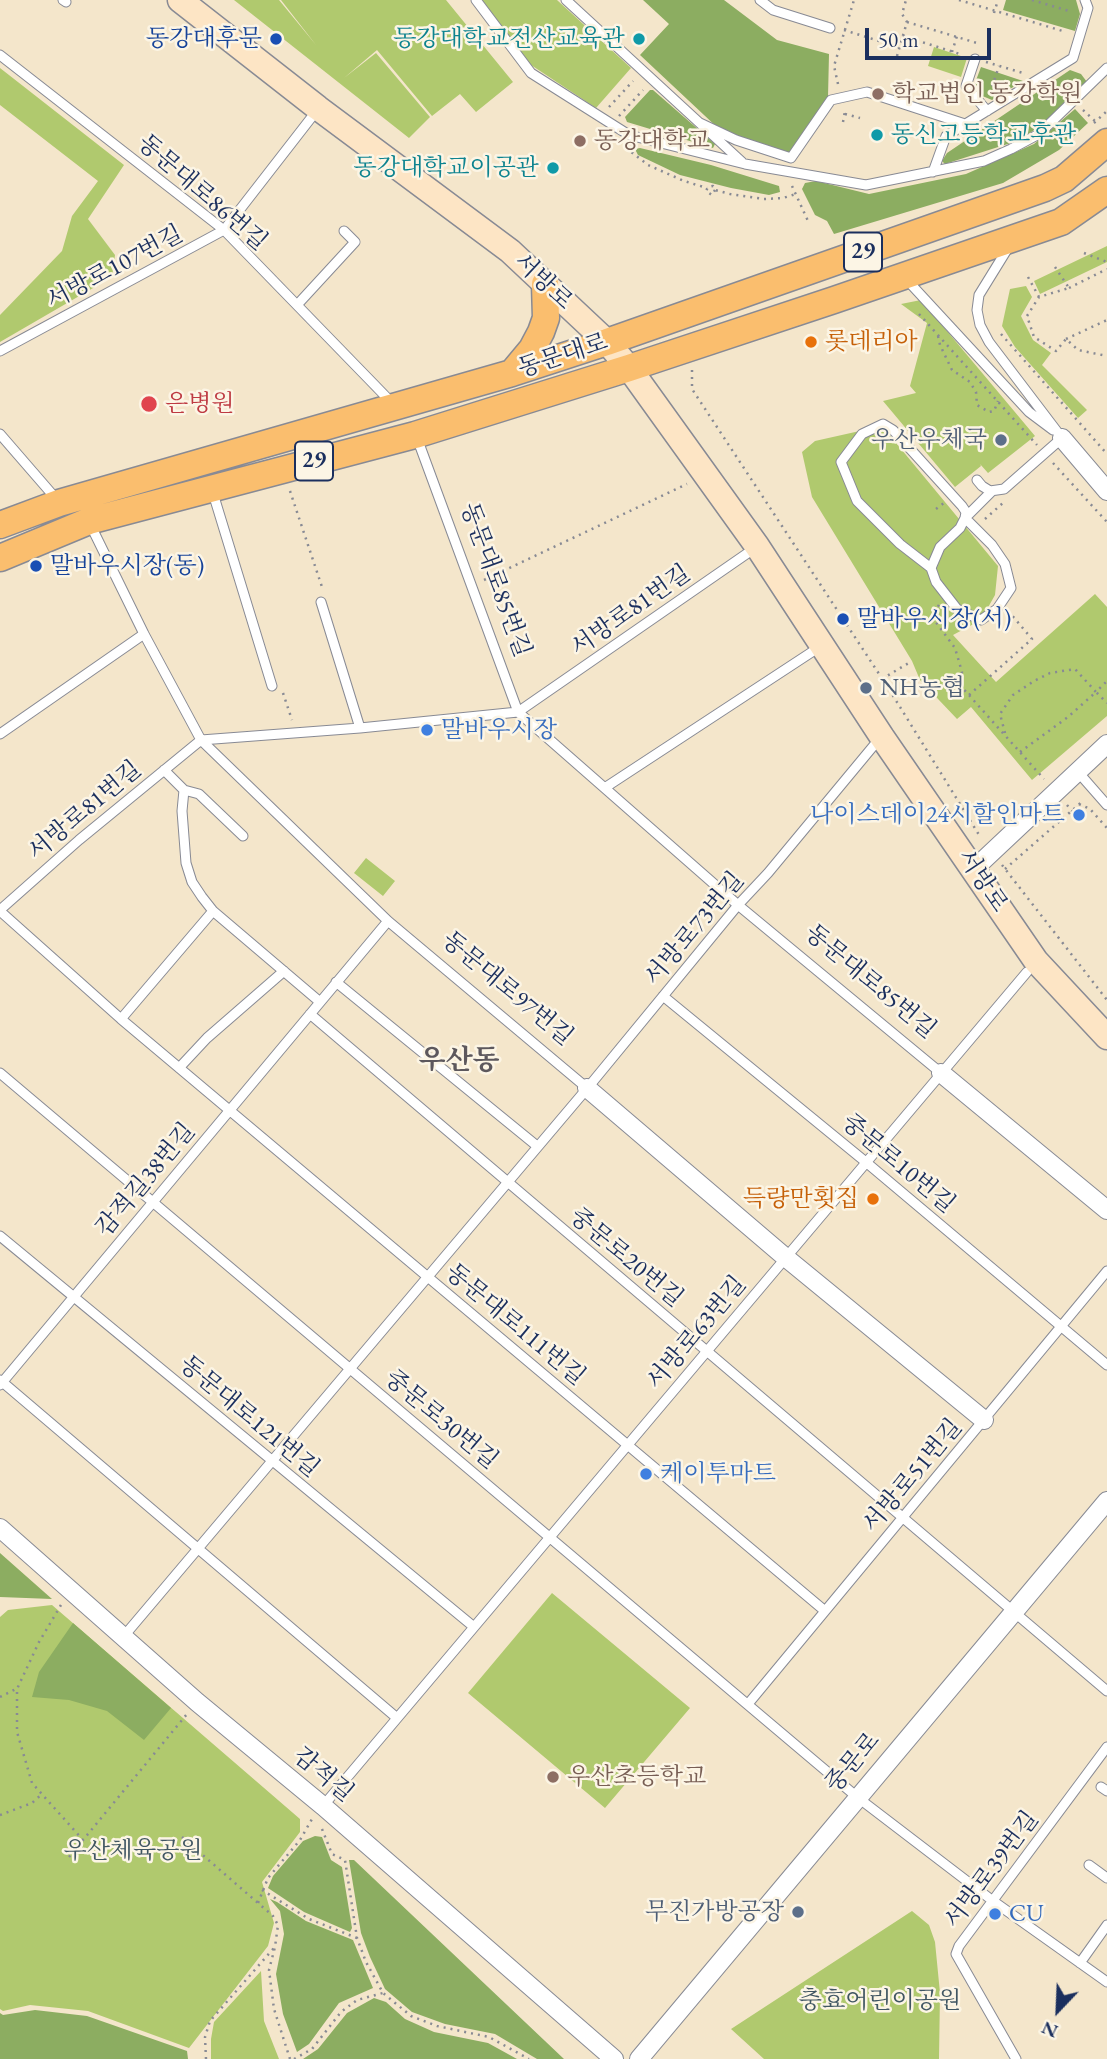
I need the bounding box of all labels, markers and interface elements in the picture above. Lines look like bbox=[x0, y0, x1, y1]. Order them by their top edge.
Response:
scale bar bbox=[869, 14, 995, 58]
place label: 동강대후문 bbox=[146, 25, 262, 53]
place label: 동강대학교전산교육관 bbox=[393, 25, 625, 53]
text: 50 m bbox=[878, 26, 919, 53]
marker: 동강대후문 bbox=[268, 31, 284, 47]
marker: 동강대학교전산교육관 bbox=[631, 31, 647, 47]
place label: 학교법인 동강학원 bbox=[892, 80, 1082, 108]
marker: 학교법인 동강학원 bbox=[870, 86, 886, 102]
place label: 동신고등학교후관 bbox=[891, 121, 1076, 149]
place label: 동강대학교 bbox=[594, 127, 710, 155]
marker: 동신고등학교후관 bbox=[869, 127, 885, 143]
street label: 동문대로86번길 bbox=[131, 129, 273, 257]
marker: 동강대학교 bbox=[572, 133, 588, 149]
place label: 동강대학교이공관 bbox=[354, 154, 539, 182]
marker: 동강대학교이공관 bbox=[545, 160, 561, 176]
street label: 서방로107번길 bbox=[42, 220, 188, 316]
road number: 29 bbox=[844, 232, 882, 272]
street label: 서방로 bbox=[508, 248, 578, 316]
street label: 동문대로 bbox=[514, 328, 612, 384]
place label: 롯데리아 bbox=[825, 328, 918, 356]
marker: 롯데리아 bbox=[803, 334, 819, 350]
place label: 은병원 bbox=[165, 390, 235, 418]
marker: 은병원 bbox=[139, 394, 159, 414]
place label: 우산우체국 bbox=[871, 426, 987, 454]
marker: 우산우체국 bbox=[993, 432, 1009, 448]
road number: 29 bbox=[295, 442, 333, 481]
street label: 동문대로85번길 bbox=[454, 499, 536, 661]
place label: 말바우시장(동) bbox=[50, 552, 204, 580]
marker: 말바우시장(동) bbox=[28, 558, 44, 574]
street label: 서방로81번길 bbox=[566, 559, 696, 663]
place label: 말바우시장(서) bbox=[857, 605, 1011, 633]
marker: 말바우시장(서) bbox=[835, 611, 851, 627]
place label: NH농협 bbox=[880, 674, 965, 702]
marker: NH농협 bbox=[858, 680, 874, 696]
place label: 말바우시장 bbox=[441, 716, 557, 744]
marker: 말바우시장 bbox=[419, 722, 435, 738]
street label: 서방로81번길 bbox=[23, 755, 147, 867]
place label: 나이스데이24시할인마트 bbox=[810, 801, 1065, 829]
marker: 나이스데이24시할인마트 bbox=[1071, 807, 1087, 823]
street label: 서방로 bbox=[951, 844, 1013, 918]
street label: 서방로73번길 bbox=[639, 867, 751, 991]
street label: 동문대로85번길 bbox=[799, 919, 941, 1045]
street label: 동문대로97번길 bbox=[436, 926, 578, 1052]
district label: 우산동 bbox=[418, 1044, 500, 1078]
street label: 중문로10번길 bbox=[836, 1108, 960, 1220]
street label: 감적길38번길 bbox=[90, 1118, 202, 1242]
place label: 득량만횟집 bbox=[743, 1185, 859, 1213]
marker: 득량만횟집 bbox=[865, 1191, 881, 1207]
street label: 중문로20번길 bbox=[564, 1202, 688, 1314]
street label: 동문대로111번길 bbox=[439, 1258, 591, 1392]
street label: 서방로63번길 bbox=[641, 1271, 753, 1395]
street label: 동문대로121번길 bbox=[173, 1350, 325, 1484]
street label: 중문로30번길 bbox=[379, 1364, 503, 1476]
street label: 서방로51번길 bbox=[857, 1414, 969, 1538]
place label: 케이투마트 bbox=[660, 1460, 776, 1488]
marker: 케이투마트 bbox=[638, 1466, 654, 1482]
street label: 중문로 bbox=[820, 1727, 886, 1799]
street label: 감적길 bbox=[287, 1742, 359, 1808]
place label: 우산초등학교 bbox=[567, 1763, 706, 1791]
marker: 우산초등학교 bbox=[545, 1769, 561, 1785]
street label: 서방로39번길 bbox=[939, 1806, 1045, 1934]
park label: 우산체육공원 bbox=[63, 1837, 203, 1865]
place label: 무진가방공장 bbox=[645, 1898, 784, 1926]
place label: CU bbox=[1009, 1900, 1044, 1928]
marker: 무진가방공장 bbox=[790, 1904, 806, 1920]
marker: CU bbox=[987, 1906, 1003, 1922]
north arrow bbox=[1023, 1975, 1093, 2045]
park label: 충효어린이공원 bbox=[799, 1987, 961, 2015]
text: N bbox=[1038, 2015, 1062, 2044]

